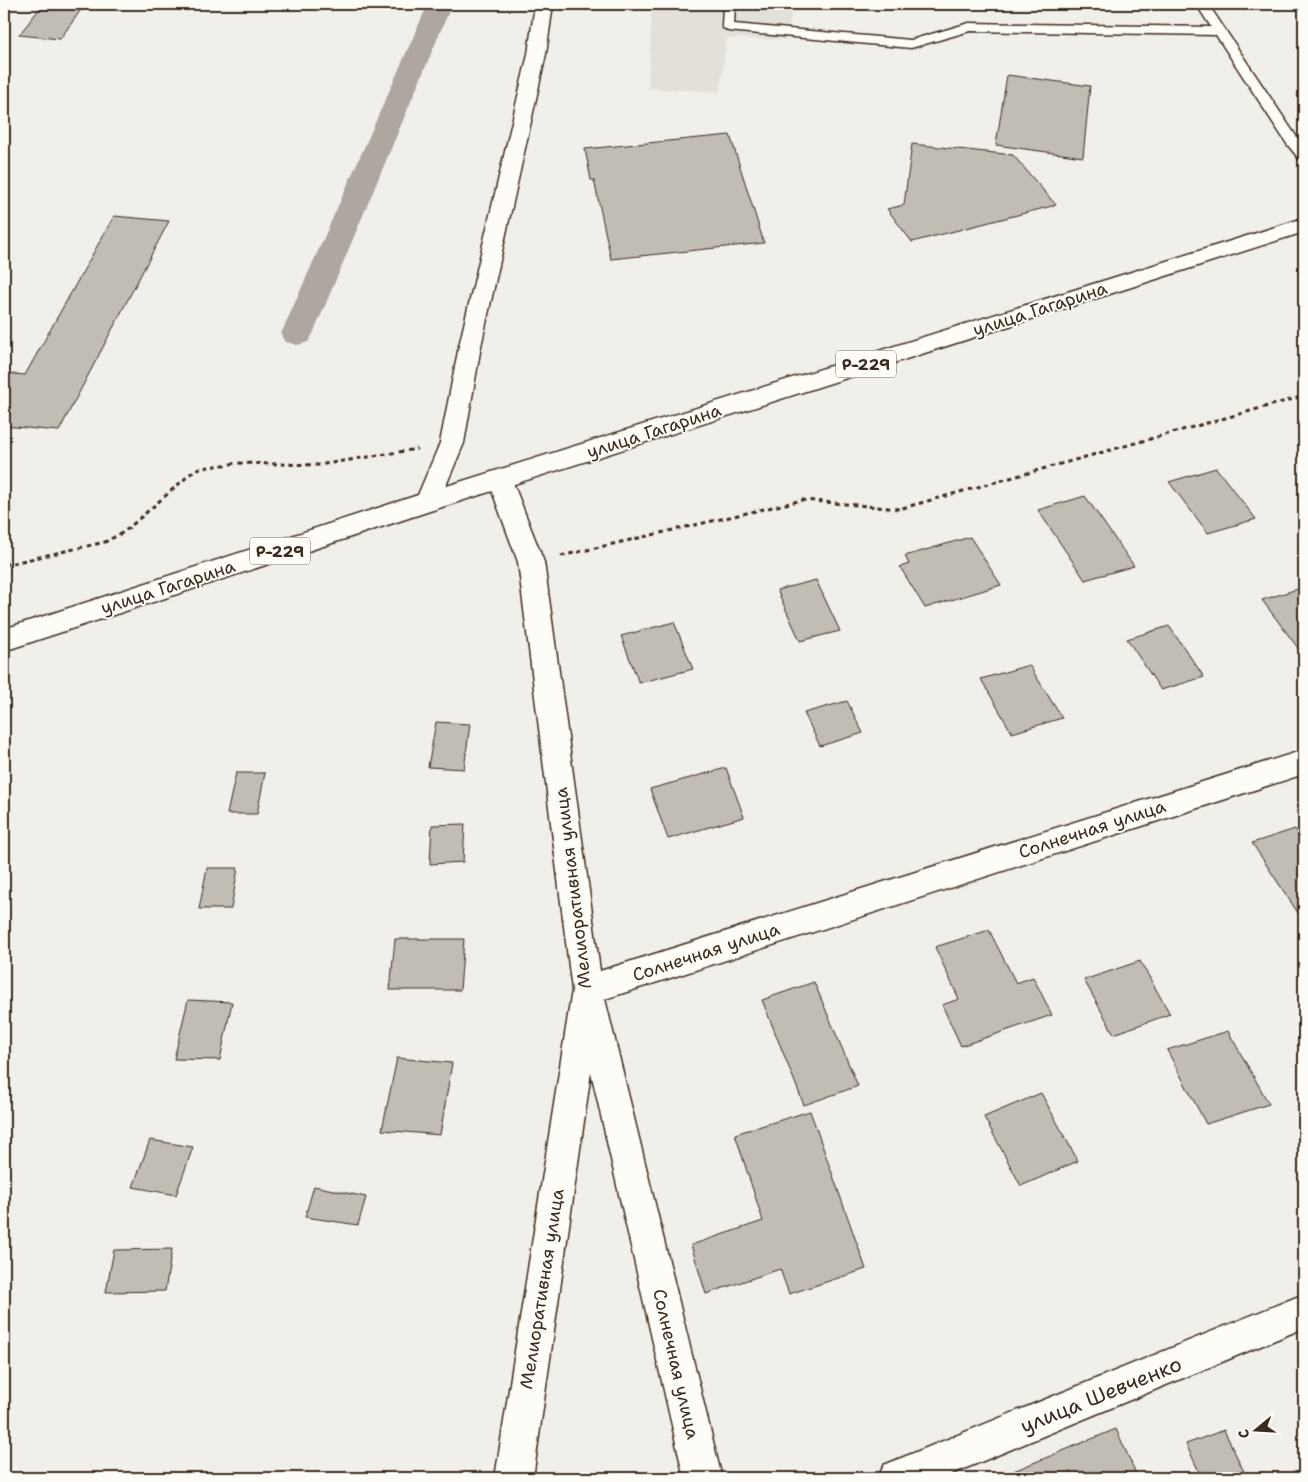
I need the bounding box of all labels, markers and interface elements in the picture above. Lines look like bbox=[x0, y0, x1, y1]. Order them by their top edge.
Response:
street label: улица Гагарина bbox=[970, 276, 1110, 342]
road number: Р-229 bbox=[836, 350, 896, 378]
street label: улица Гагарина bbox=[584, 398, 724, 464]
road number: Р-229 bbox=[250, 538, 310, 564]
street label: улица Гагарина bbox=[98, 554, 238, 620]
street label: Мелиоративная улица bbox=[549, 786, 597, 990]
street label: Солнечная улица bbox=[1015, 794, 1169, 864]
street label: Солнечная улица bbox=[629, 917, 783, 987]
street label: Мелиоративная улица bbox=[514, 1187, 570, 1391]
street label: Солнечная улица bbox=[647, 1287, 705, 1441]
street label: улица Шевченко bbox=[1016, 1350, 1186, 1440]
north arrow bbox=[1230, 1404, 1280, 1454]
text: С bbox=[1234, 1427, 1254, 1441]

